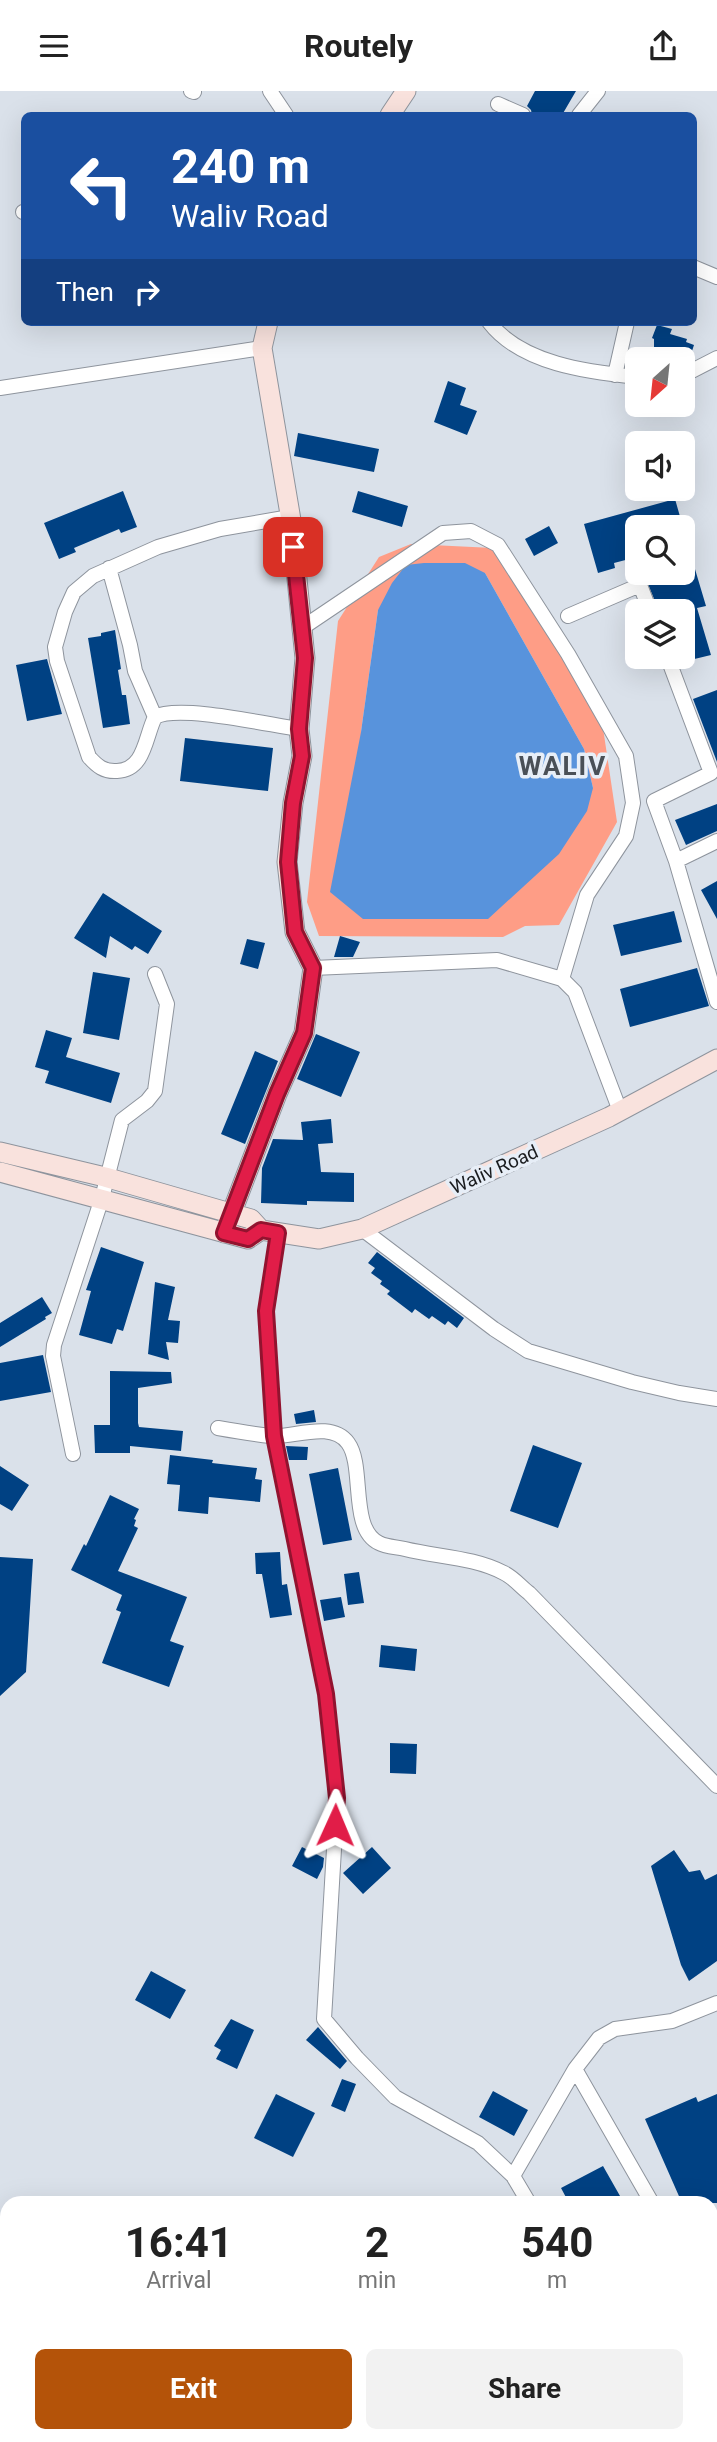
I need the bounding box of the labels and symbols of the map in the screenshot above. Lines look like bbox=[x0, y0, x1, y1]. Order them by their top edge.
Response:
north arrow bbox=[625, 347, 695, 417]
pin bbox=[263, 517, 323, 577]
district label: WALIV bbox=[519, 751, 607, 781]
street label: Waliv Road bbox=[447, 1140, 542, 1199]
position arrow bbox=[298, 1788, 372, 1862]

